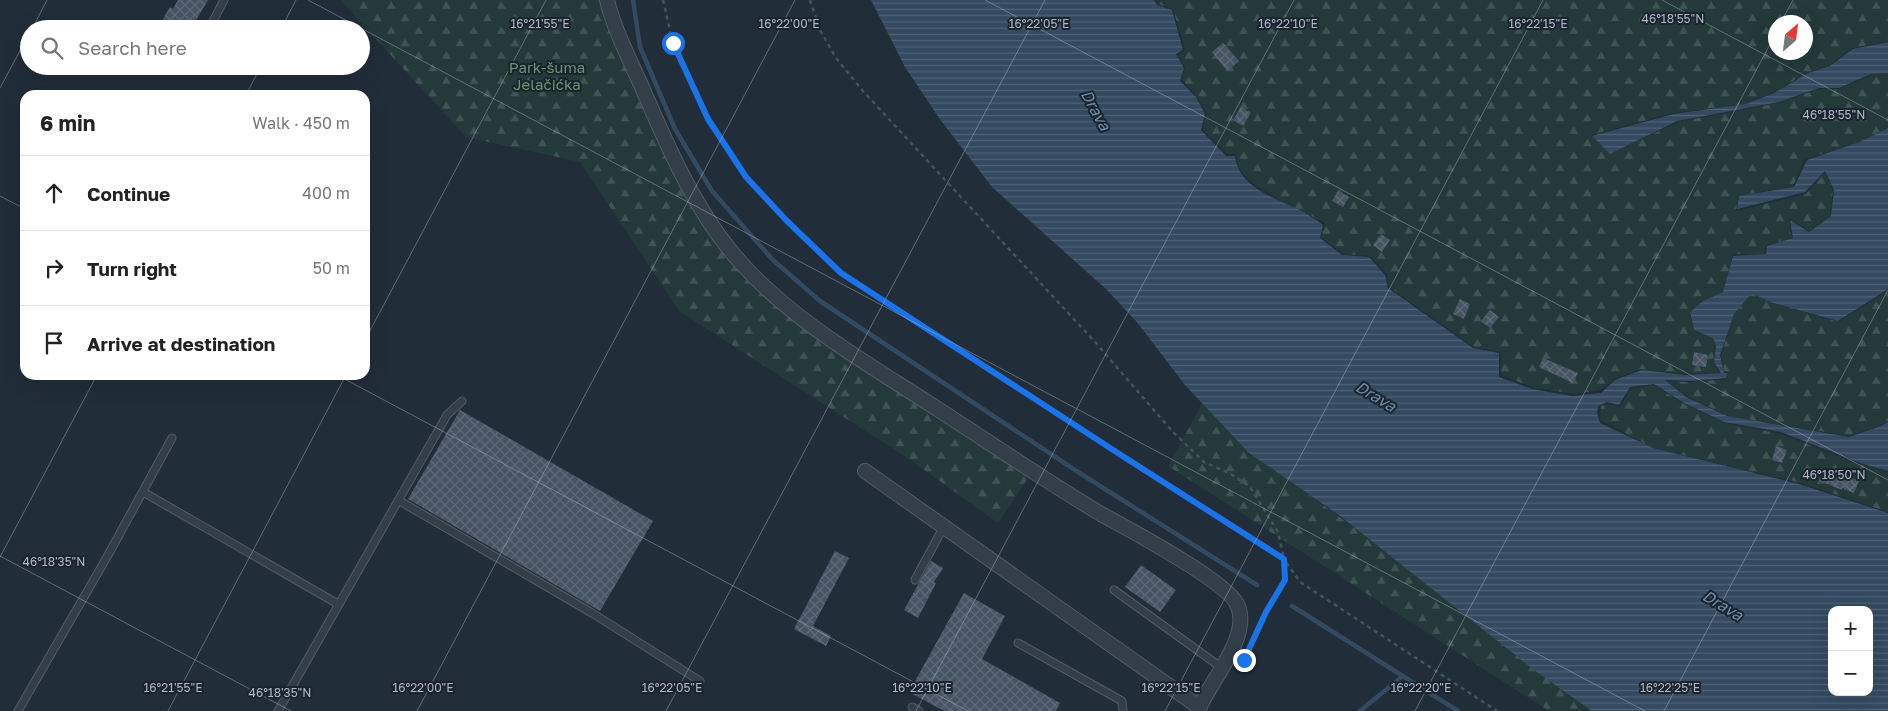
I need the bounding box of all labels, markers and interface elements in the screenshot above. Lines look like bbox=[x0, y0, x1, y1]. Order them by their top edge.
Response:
text: 46°18'55"N bbox=[1642, 11, 1704, 26]
north arrow bbox=[1768, 15, 1813, 60]
text: 16°21'55"E bbox=[510, 16, 570, 31]
text: 16°22'00"E bbox=[758, 16, 820, 31]
text: 16°22'05"E bbox=[1009, 16, 1069, 31]
text: 16°22'10"E bbox=[1258, 16, 1318, 31]
text: 16°22'15"E bbox=[1508, 16, 1568, 31]
search box bbox=[20, 20, 370, 75]
route start bbox=[662, 32, 685, 55]
icon: search bbox=[38, 34, 66, 62]
text: Search here bbox=[78, 36, 187, 59]
park label: Park-šuma Jelačićka bbox=[509, 58, 585, 93]
water label: Drava bbox=[1077, 86, 1116, 135]
text: 46°18'55"N bbox=[1803, 107, 1865, 122]
text: 6 min bbox=[40, 110, 95, 136]
text: Walk · 450 m bbox=[252, 113, 350, 133]
icon: ahead bbox=[40, 179, 68, 207]
text: Continue bbox=[87, 182, 170, 205]
text: 400 m bbox=[302, 183, 350, 203]
icon: right bbox=[40, 254, 68, 282]
text: Turn right bbox=[87, 257, 177, 280]
text: 50 m bbox=[313, 258, 350, 278]
icon: arrive bbox=[40, 329, 68, 357]
text: Arrive at destination bbox=[87, 332, 275, 355]
water label: Drava bbox=[1352, 376, 1401, 416]
text: 46°18'50"N bbox=[1802, 467, 1866, 482]
text: 46°18'35"N bbox=[23, 554, 85, 569]
water label: Drava bbox=[1699, 585, 1748, 625]
map controls bbox=[1828, 606, 1873, 696]
button: + bbox=[1828, 606, 1873, 651]
route end bbox=[1233, 649, 1256, 672]
button: − bbox=[1828, 651, 1873, 696]
text: 16°21'55"E bbox=[143, 680, 203, 695]
text: 16°22'00"E bbox=[392, 680, 454, 695]
text: 16°22'05"E bbox=[642, 680, 702, 695]
text: 16°22'10"E bbox=[892, 680, 952, 695]
text: 16°22'15"E bbox=[1141, 680, 1201, 695]
text: 16°22'20"E bbox=[1391, 680, 1451, 695]
text: 16°22'25"E bbox=[1640, 680, 1700, 695]
text: 46°18'35"N bbox=[249, 685, 311, 700]

